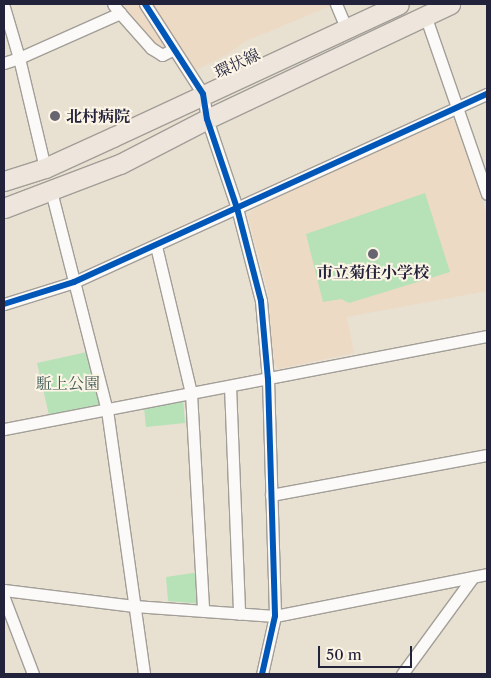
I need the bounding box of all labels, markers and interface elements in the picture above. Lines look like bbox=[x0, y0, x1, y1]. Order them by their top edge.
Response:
street label: 環状線 bbox=[211, 44, 263, 82]
place label: 北村病院 bbox=[66, 106, 130, 126]
marker: 北村病院 bbox=[48, 109, 62, 123]
marker: 市立菊住小学校 bbox=[367, 248, 379, 260]
place label: 市立菊住小学校 bbox=[317, 262, 429, 282]
park label: 駈上公園 bbox=[36, 373, 100, 393]
scale bar bbox=[321, 636, 415, 668]
text: 50 m bbox=[326, 645, 362, 664]

